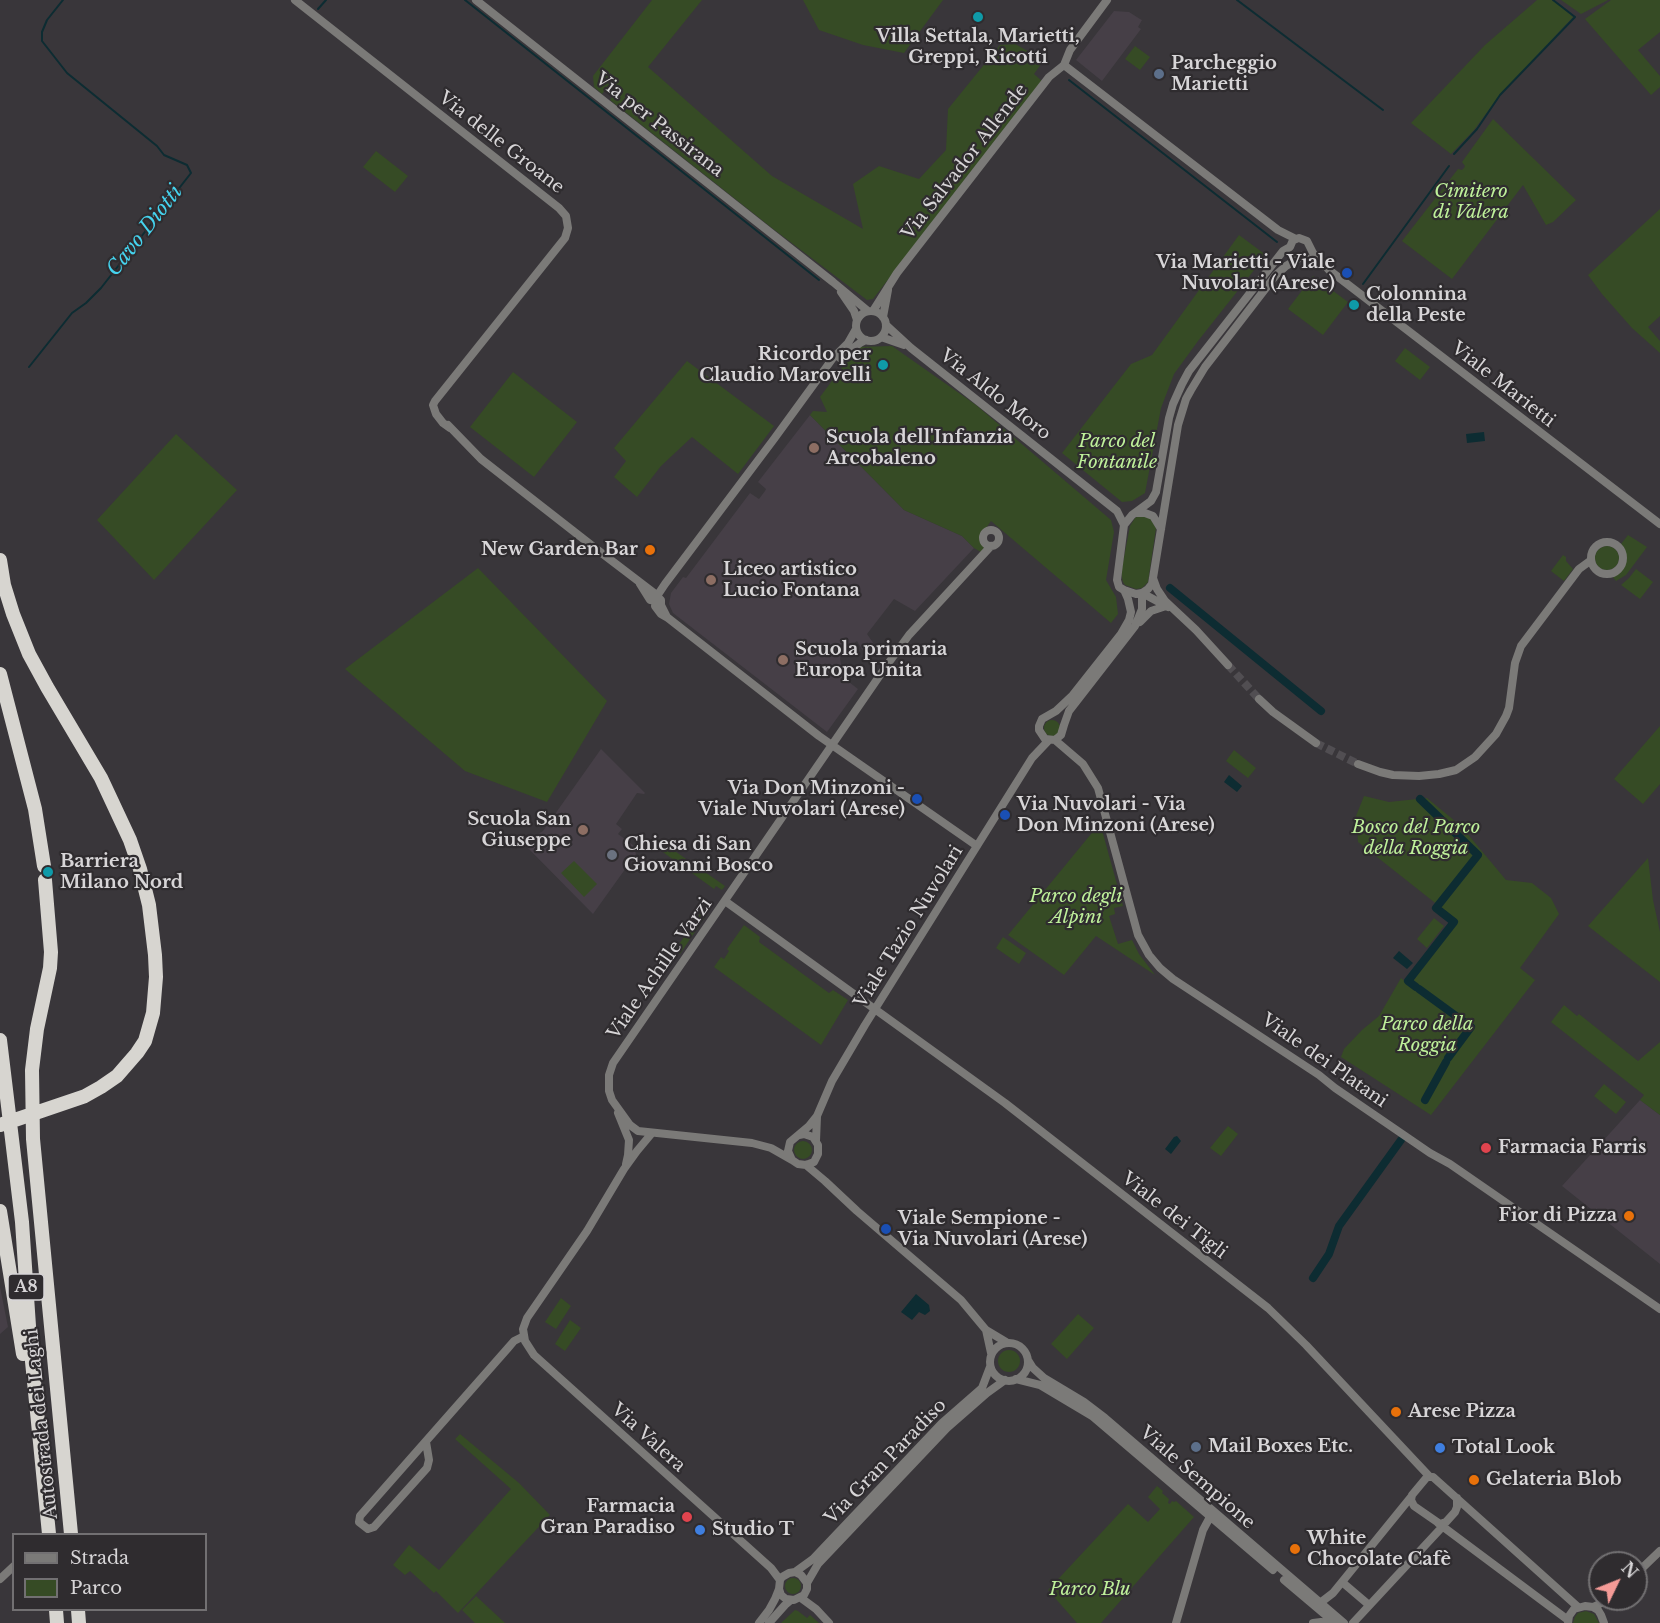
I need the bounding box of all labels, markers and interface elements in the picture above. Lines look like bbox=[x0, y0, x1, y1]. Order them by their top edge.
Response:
marker: Villa Settala, Marietti, Greppi, Ricotti bbox=[971, 10, 985, 24]
place label: Villa Settala, Marietti, Greppi, Ricotti bbox=[876, 26, 1080, 68]
place label: Parcheggio Marietti bbox=[1171, 53, 1277, 96]
marker: Parcheggio Marietti bbox=[1152, 67, 1166, 81]
street label: Via per Passirana bbox=[590, 68, 728, 182]
street label: Via Salvador Allende bbox=[897, 80, 1033, 244]
street label: Via delle Groane bbox=[434, 87, 568, 199]
water label: Cavo Diotti bbox=[102, 181, 188, 281]
park label: Cimitero di Valera bbox=[1433, 181, 1509, 224]
place label: Via Marietti - Viale Nuvolari (Arese) bbox=[1156, 252, 1335, 294]
marker: Via Marietti - Viale Nuvolari (Arese) bbox=[1340, 266, 1354, 280]
place label: Colonnina della Peste bbox=[1366, 284, 1467, 326]
marker: Colonnina della Peste bbox=[1347, 298, 1361, 312]
street label: Viale Marietti bbox=[1447, 338, 1559, 432]
place label: Ricordo per Claudio Marovelli bbox=[699, 344, 871, 386]
street label: Via Aldo Moro bbox=[935, 345, 1055, 445]
marker: Ricordo per Claudio Marovelli bbox=[876, 358, 890, 372]
place label: Scuola dell'Infanzia Arcobaleno bbox=[826, 427, 1013, 470]
park label: Parco del Fontanile bbox=[1077, 431, 1157, 474]
marker: Scuola dell'Infanzia Arcobaleno bbox=[807, 441, 821, 455]
place label: New Garden Bar bbox=[481, 539, 638, 561]
marker: New Garden Bar bbox=[643, 543, 657, 557]
place label: Liceo artistico Lucio Fontana bbox=[723, 559, 860, 602]
marker: Liceo artistico Lucio Fontana bbox=[704, 573, 718, 587]
place label: Scuola primaria Europa Unita bbox=[795, 639, 947, 682]
marker: Scuola primaria Europa Unita bbox=[776, 653, 790, 667]
place label: Via Don Minzoni - Viale Nuvolari (Arese) bbox=[699, 778, 905, 820]
marker: Via Don Minzoni - Viale Nuvolari (Arese) bbox=[910, 792, 924, 806]
place label: Via Nuvolari - Via Don Minzoni (Arese) bbox=[1017, 794, 1215, 836]
marker: Via Nuvolari - Via Don Minzoni (Arese) bbox=[998, 808, 1012, 822]
place label: Scuola San Giuseppe bbox=[467, 809, 571, 852]
park label: Bosco del Parco della Roggia bbox=[1352, 817, 1480, 860]
marker: Scuola San Giuseppe bbox=[576, 823, 590, 837]
place label: Chiesa di San Giovanni Bosco bbox=[624, 834, 773, 876]
street label: Viale Tazio Nuvolari bbox=[850, 842, 968, 1012]
marker: Chiesa di San Giovanni Bosco bbox=[605, 848, 619, 862]
place label: Barriera Milano Nord bbox=[60, 851, 183, 894]
marker: Barriera Milano Nord bbox=[41, 865, 55, 879]
park label: Parco degli Alpini bbox=[1030, 886, 1122, 928]
street label: Viale Achille Varzi bbox=[603, 894, 717, 1044]
street label: Viale dei Platani bbox=[1257, 1010, 1391, 1112]
park label: Parco della Roggia bbox=[1381, 1014, 1473, 1056]
place label: Farmacia Farris bbox=[1498, 1137, 1646, 1159]
marker: Farmacia Farris bbox=[1479, 1141, 1493, 1155]
street label: Viale dei Tigli bbox=[1117, 1168, 1231, 1264]
place label: Fior di Pizza bbox=[1499, 1205, 1617, 1227]
place label: Viale Sempione - Via Nuvolari (Arese) bbox=[898, 1208, 1087, 1250]
marker: Fior di Pizza bbox=[1622, 1209, 1636, 1223]
marker: Viale Sempione - Via Nuvolari (Arese) bbox=[879, 1222, 893, 1236]
road number: A8 bbox=[8, 1274, 44, 1300]
street label: Autostrada dei Laghi bbox=[21, 1328, 63, 1520]
street label: Via Gran Paradiso bbox=[821, 1395, 951, 1529]
street label: Via Valera bbox=[606, 1399, 690, 1477]
place label: Arese Pizza bbox=[1408, 1401, 1516, 1423]
marker: Arese Pizza bbox=[1389, 1405, 1403, 1419]
street label: Viale Sempione bbox=[1135, 1422, 1259, 1534]
place label: Mail Boxes Etc. bbox=[1208, 1436, 1353, 1458]
place label: Total Look bbox=[1452, 1437, 1555, 1459]
marker: Mail Boxes Etc. bbox=[1189, 1440, 1203, 1454]
marker: Total Look bbox=[1433, 1441, 1447, 1455]
place label: Gelateria Blob bbox=[1486, 1469, 1622, 1491]
marker: Gelateria Blob bbox=[1467, 1473, 1481, 1487]
place label: Farmacia Gran Paradiso bbox=[540, 1496, 675, 1538]
marker: Farmacia Gran Paradiso bbox=[680, 1510, 694, 1524]
place label: Studio T bbox=[712, 1519, 794, 1541]
marker: Studio T bbox=[693, 1523, 707, 1537]
place label: White Chocolate Cafè bbox=[1307, 1528, 1451, 1570]
legend bbox=[12, 1533, 207, 1611]
marker: White Chocolate Cafè bbox=[1288, 1542, 1302, 1556]
text: Strada bbox=[70, 1547, 129, 1569]
north arrow bbox=[1588, 1551, 1648, 1611]
text: N bbox=[1617, 1558, 1642, 1582]
text: Parco bbox=[70, 1577, 122, 1599]
park label: Parco Blu bbox=[1049, 1579, 1131, 1601]

